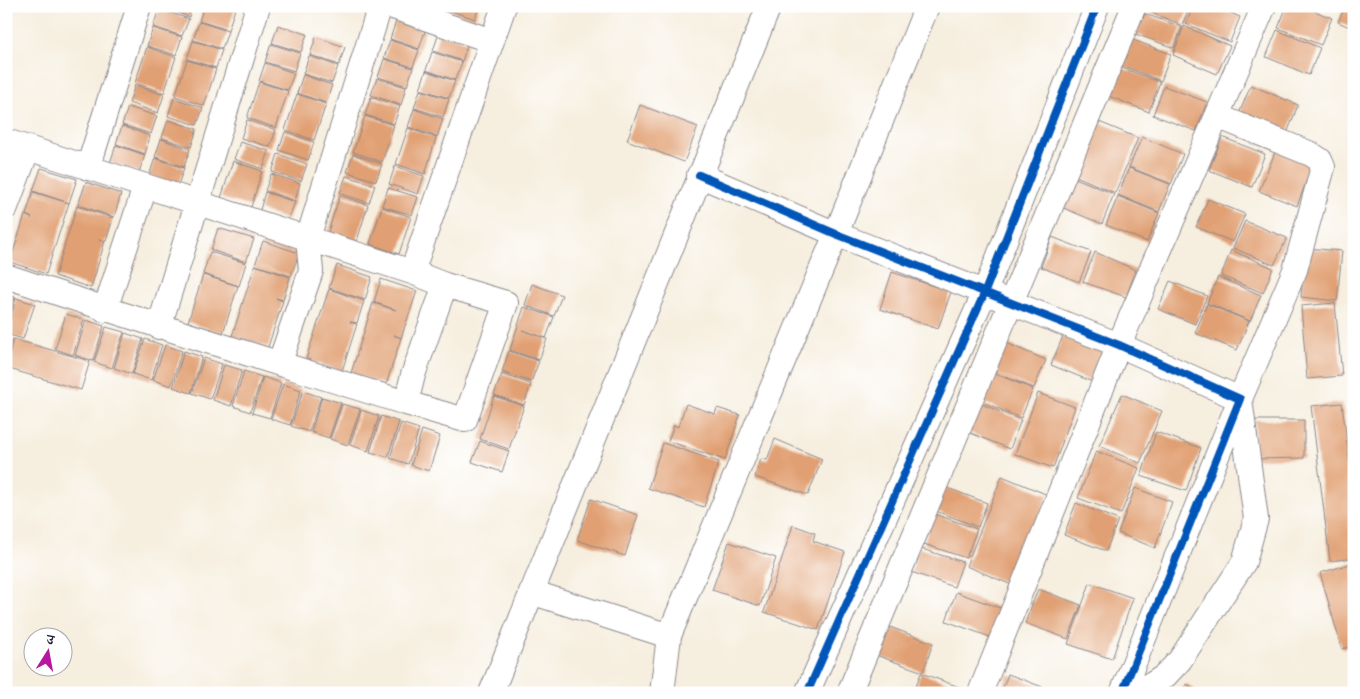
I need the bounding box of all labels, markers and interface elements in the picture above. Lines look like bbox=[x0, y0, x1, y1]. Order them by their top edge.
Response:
north arrow bbox=[22, 626, 72, 676]
text: उ bbox=[44, 630, 57, 649]

